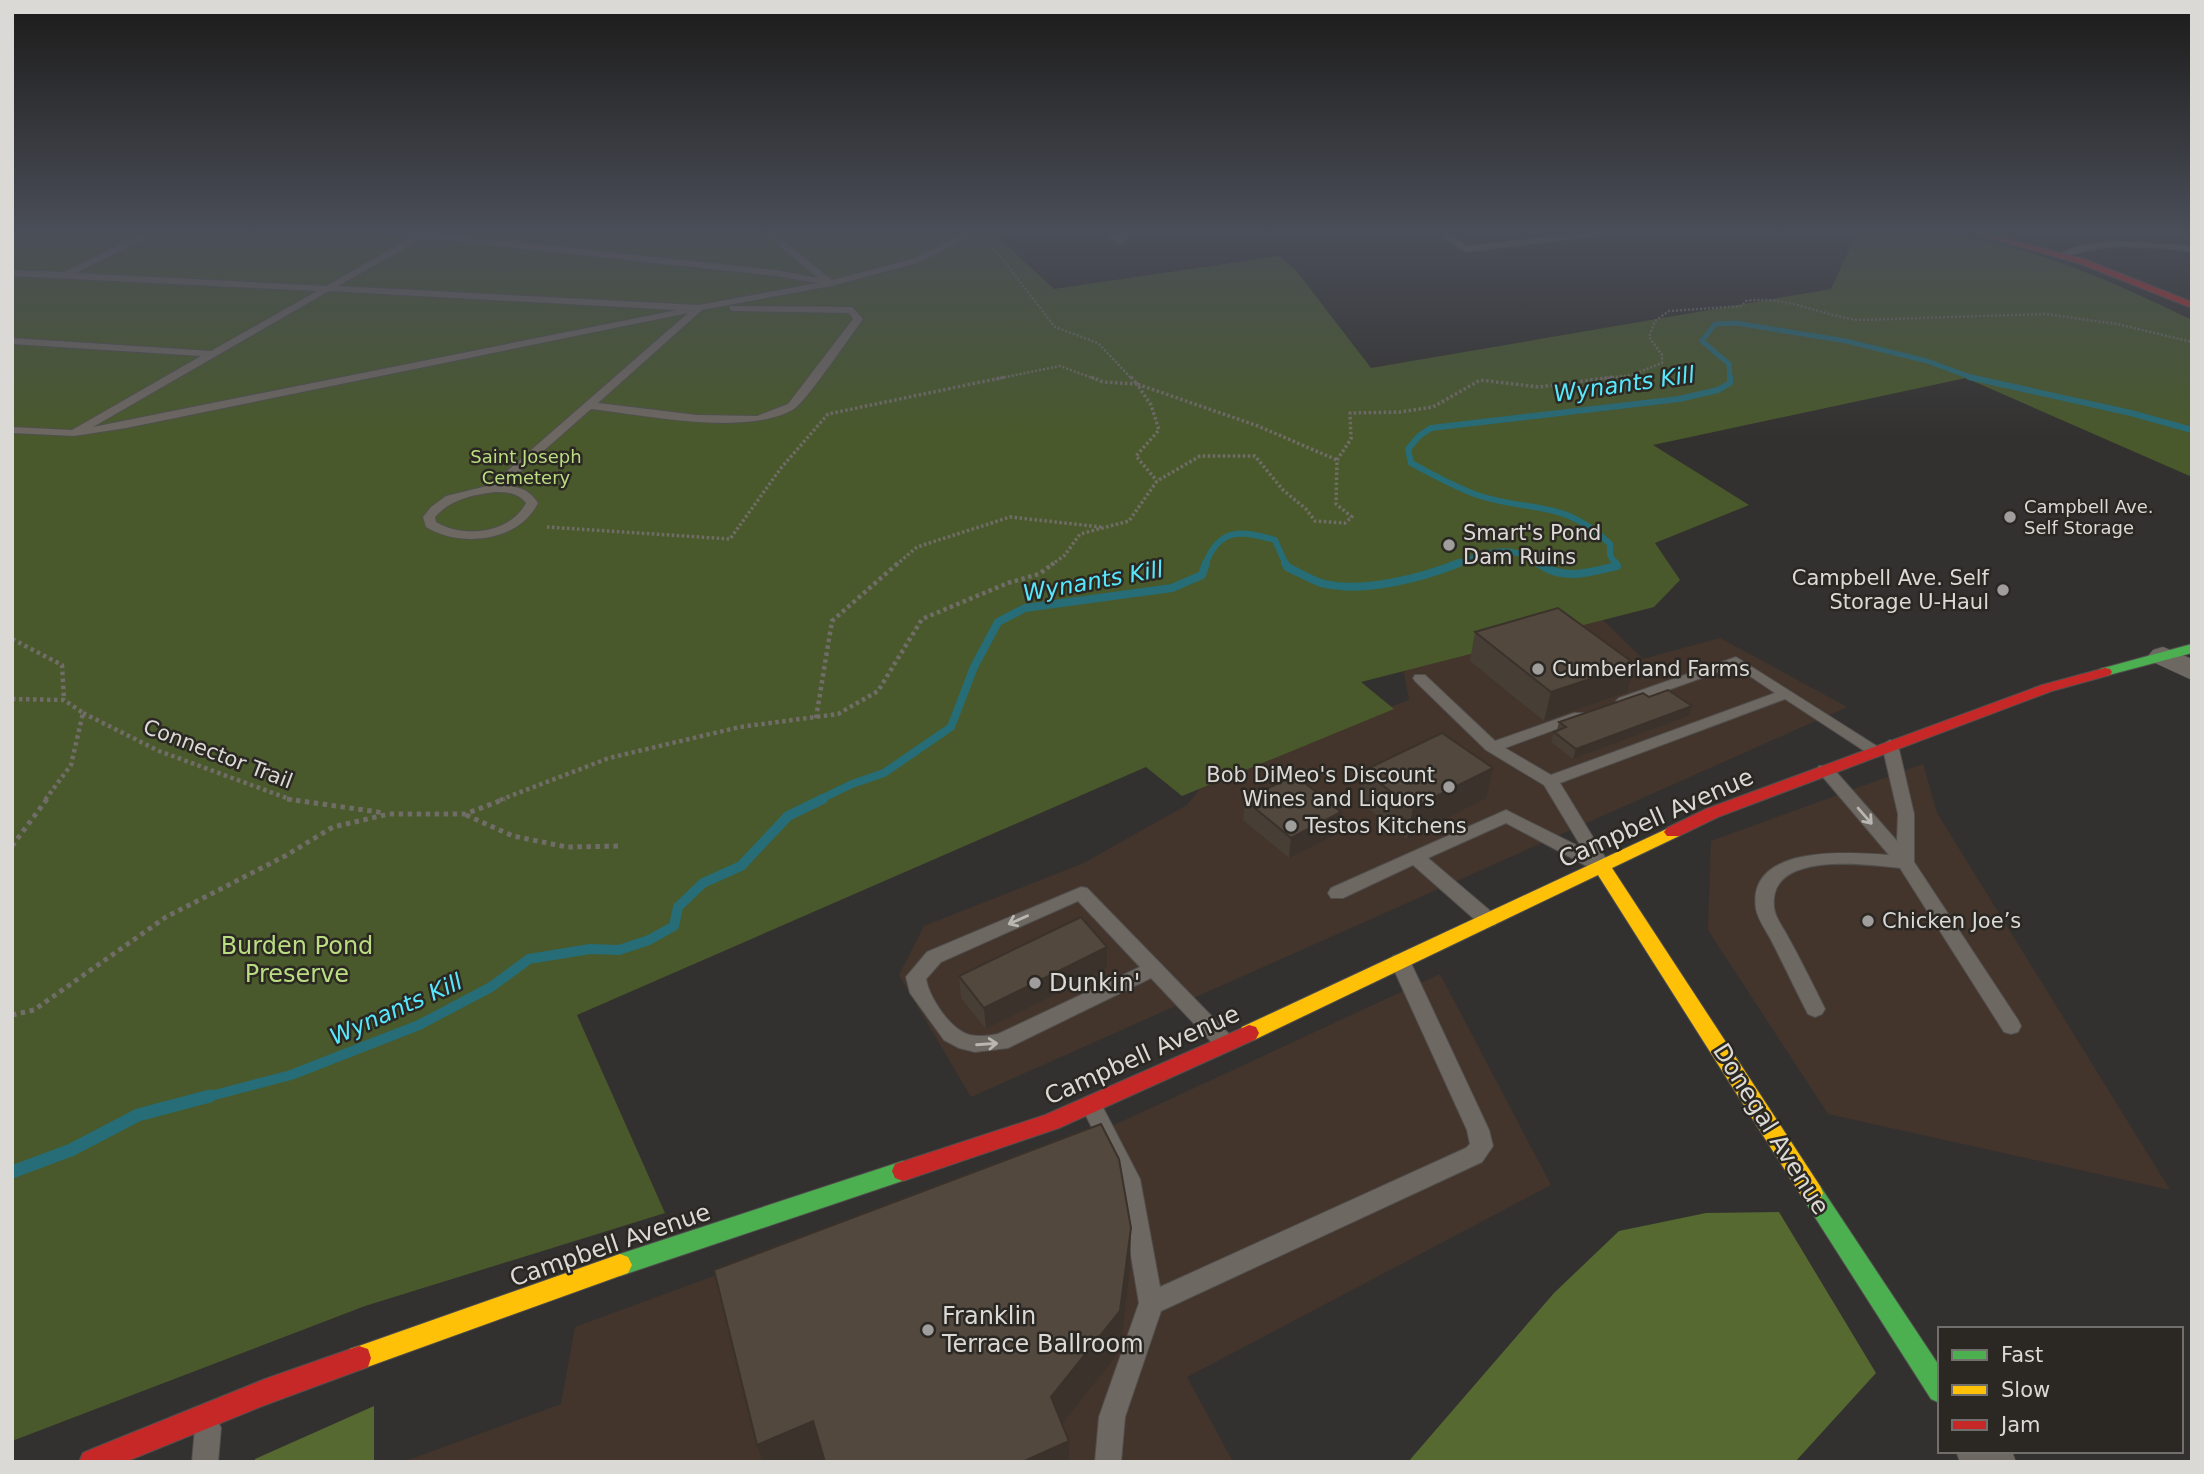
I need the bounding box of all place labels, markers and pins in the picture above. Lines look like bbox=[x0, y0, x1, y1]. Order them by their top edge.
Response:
place label: Campbell Ave. Self Storage bbox=[2024, 496, 2154, 538]
marker: Campbell Ave. Self Storage bbox=[2002, 509, 2018, 525]
place label: Smart's Pond Dam Ruins bbox=[1463, 521, 1601, 569]
marker: Smart's Pond Dam Ruins bbox=[1441, 537, 1457, 553]
place label: Campbell Ave. Self Storage U-Haul bbox=[1792, 566, 1990, 614]
marker: Campbell Ave. Self Storage U-Haul bbox=[1995, 582, 2011, 598]
place label: Cumberland Farms bbox=[1552, 657, 1750, 681]
marker: Cumberland Farms bbox=[1530, 661, 1546, 677]
place label: Bob DiMeo's Discount Wines and Liquors bbox=[1206, 763, 1435, 811]
marker: Bob DiMeo's Discount Wines and Liquors bbox=[1441, 779, 1457, 795]
place label: Testos Kitchens bbox=[1304, 814, 1467, 838]
marker: Testos Kitchens bbox=[1283, 818, 1299, 834]
place label: Chicken Joe’s bbox=[1882, 909, 2021, 933]
marker: Chicken Joe’s bbox=[1860, 913, 1876, 929]
place label: Dunkin' bbox=[1049, 969, 1140, 997]
marker: Dunkin' bbox=[1027, 975, 1043, 991]
place label: Franklin Terrace Ballroom bbox=[941, 1302, 1144, 1358]
marker: Franklin Terrace Ballroom bbox=[920, 1322, 936, 1338]

